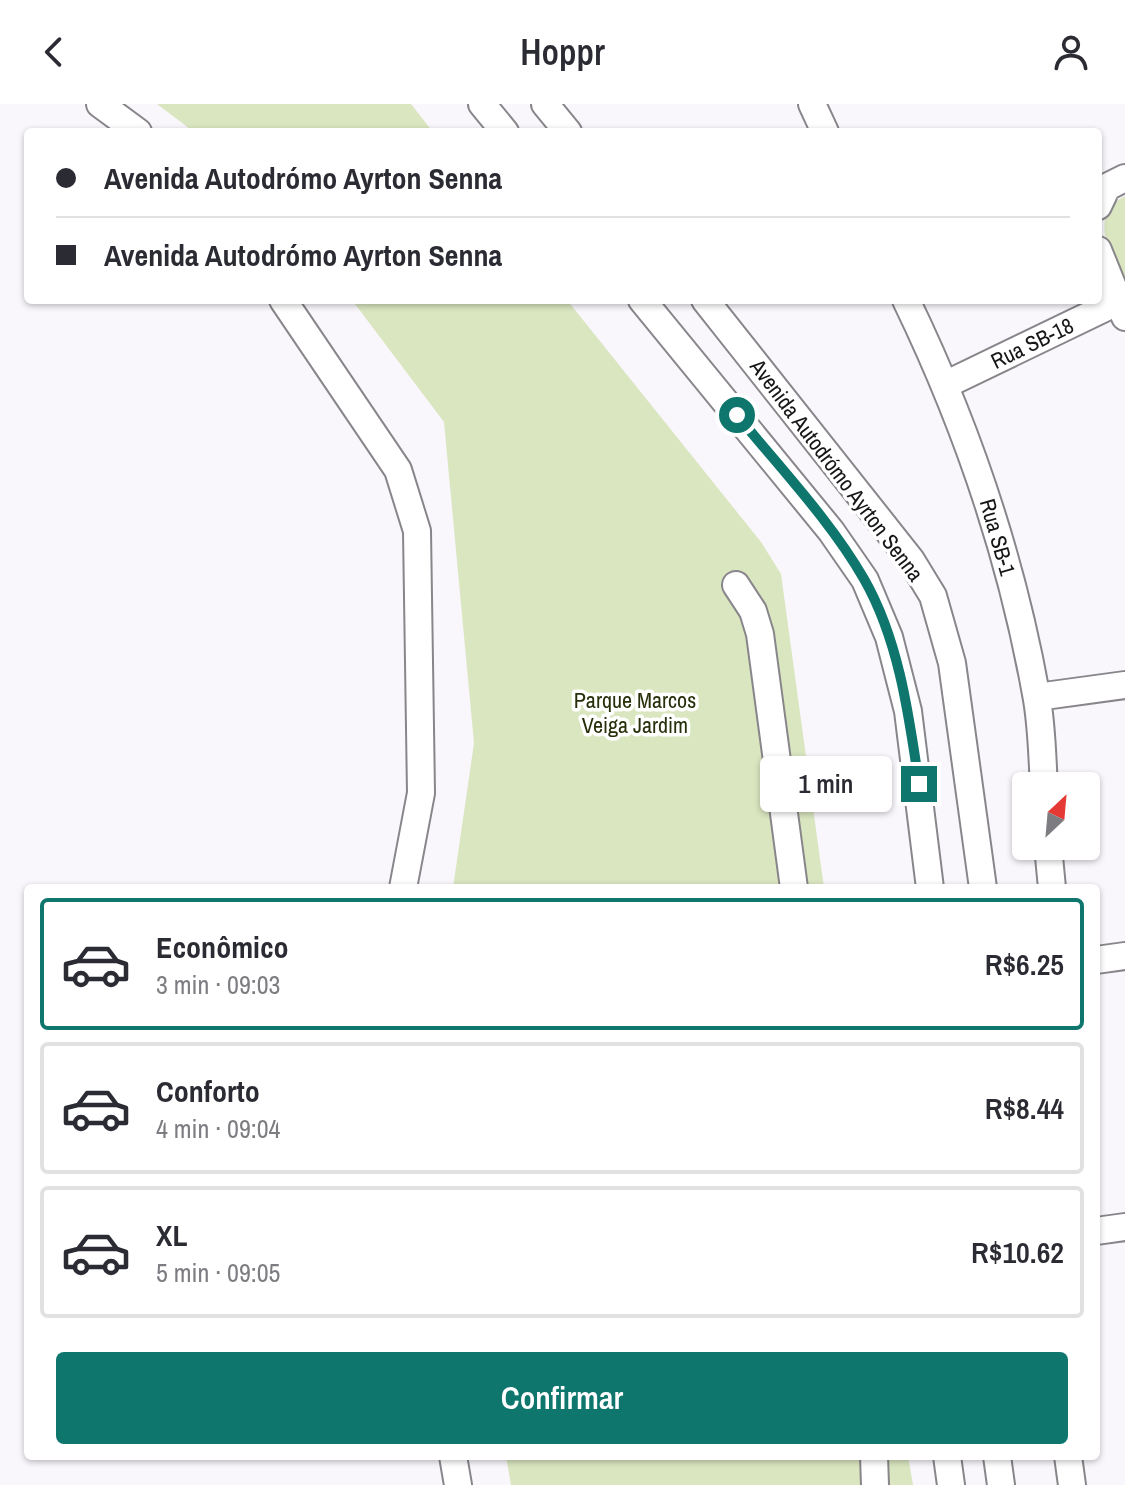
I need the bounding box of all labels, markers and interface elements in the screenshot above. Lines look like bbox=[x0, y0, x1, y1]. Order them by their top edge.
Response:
text: Hoppr bbox=[520, 28, 605, 76]
icon: back bbox=[32, 30, 76, 74]
icon: person bbox=[1049, 30, 1093, 74]
text: Avenida Autodrómo Ayrton Senna bbox=[104, 158, 502, 198]
text: Avenida Autodrómo Ayrton Senna bbox=[104, 235, 502, 275]
street label: Rua SB-18 bbox=[986, 310, 1078, 376]
street label: Avenida Autodrómo Ayrton Senna bbox=[743, 352, 931, 587]
route start bbox=[719, 397, 755, 433]
street label: Rua SB-1 bbox=[973, 495, 1023, 579]
park label: Parque Marcos Veiga Jardim bbox=[574, 685, 696, 740]
callout: 1 min bbox=[759, 756, 891, 812]
text: 1 min bbox=[799, 766, 853, 801]
route end bbox=[901, 766, 937, 802]
north arrow bbox=[1012, 772, 1100, 860]
map controls bbox=[1012, 772, 1100, 860]
text: Econômico bbox=[156, 927, 289, 967]
icon: car bbox=[60, 928, 132, 1000]
text: R$6.25 bbox=[985, 944, 1064, 984]
text: 3 min · 09:03 bbox=[156, 967, 280, 1002]
text: Conforto bbox=[156, 1071, 260, 1111]
icon: car bbox=[60, 1072, 132, 1144]
text: R$8.44 bbox=[985, 1088, 1064, 1128]
text: 4 min · 09:04 bbox=[156, 1111, 280, 1146]
text: XL bbox=[156, 1215, 187, 1255]
icon: car bbox=[60, 1216, 132, 1288]
text: R$10.62 bbox=[971, 1232, 1064, 1272]
text: 5 min · 09:05 bbox=[156, 1255, 280, 1290]
button: Confirmar bbox=[56, 1352, 1068, 1444]

